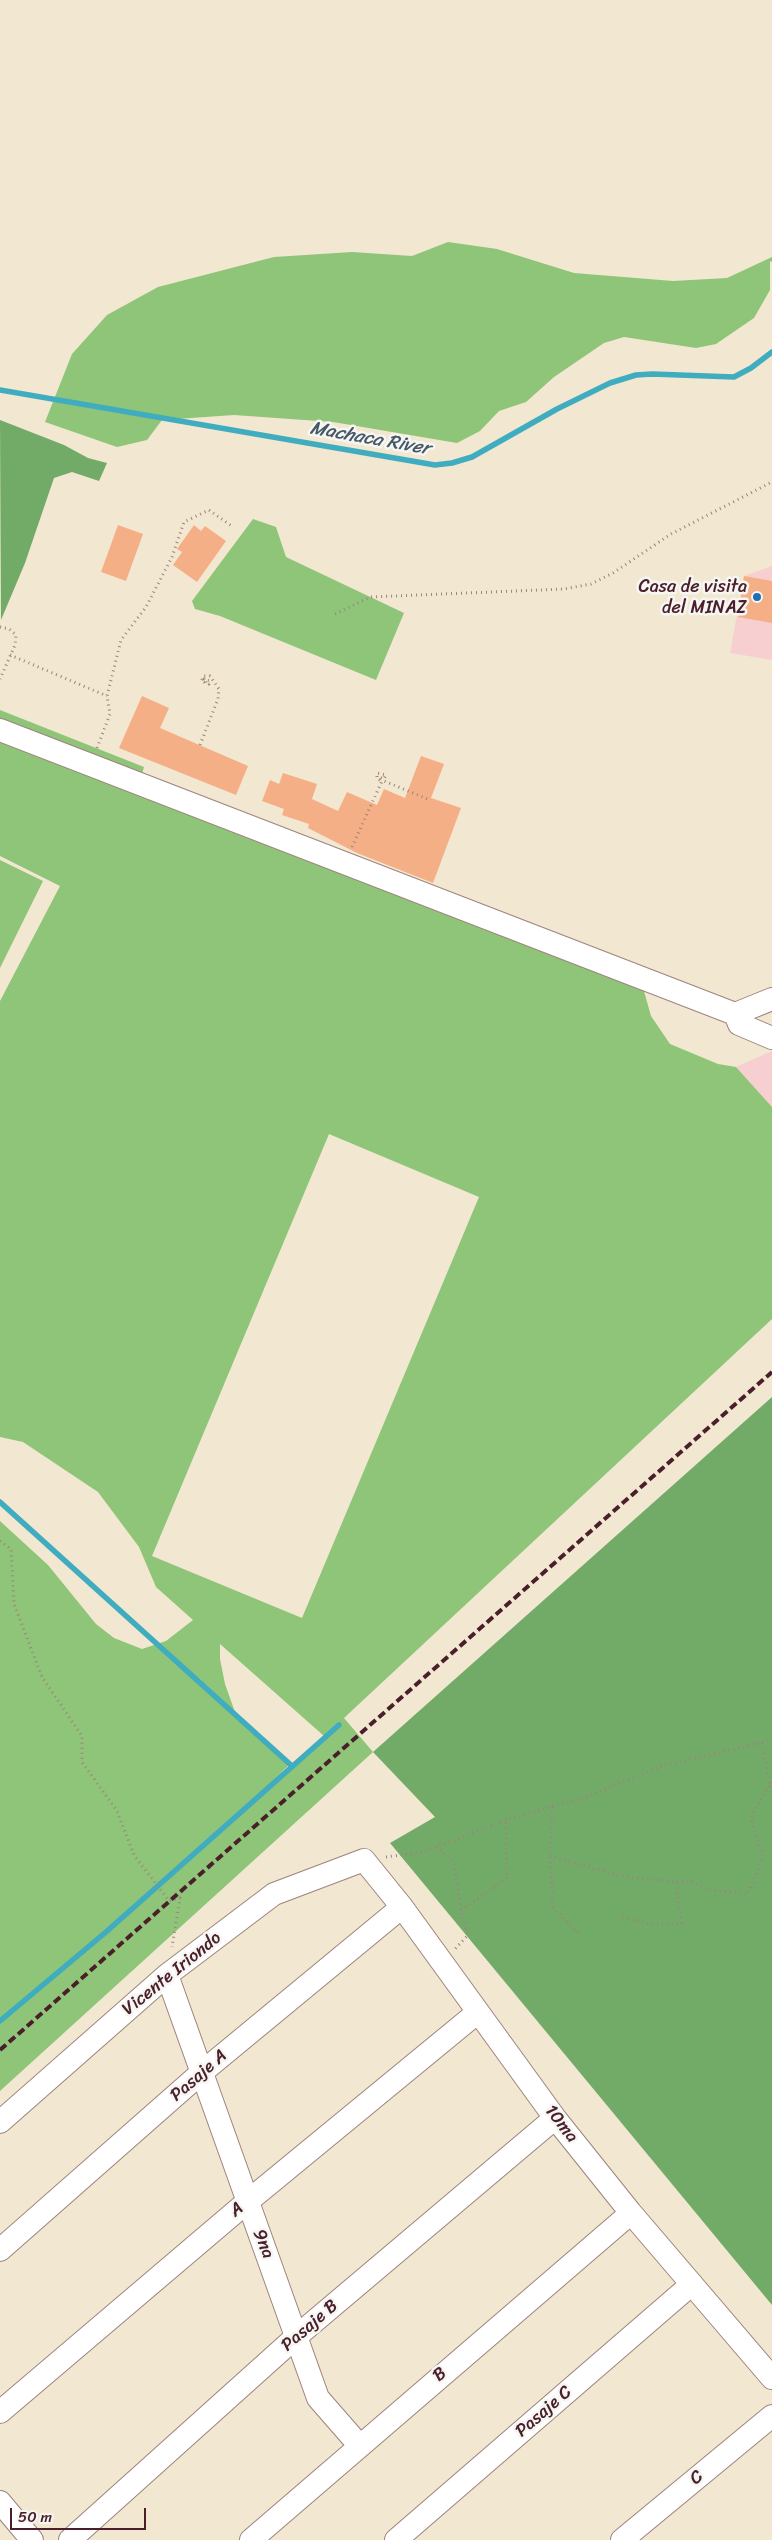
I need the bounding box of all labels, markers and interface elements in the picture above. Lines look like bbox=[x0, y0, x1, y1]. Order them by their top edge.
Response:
water label: Machaca River bbox=[308, 417, 432, 461]
place label: Casa de visita del MINAZ bbox=[638, 576, 747, 618]
marker: Casa de visita del MINAZ bbox=[751, 591, 763, 603]
street label: Vicente Iriondo bbox=[118, 1928, 226, 2020]
street label: Pasaje A bbox=[166, 2045, 232, 2107]
street label: 10ma bbox=[540, 2101, 582, 2147]
street label: A bbox=[226, 2198, 248, 2222]
street label: 9na bbox=[248, 2226, 278, 2262]
street label: Pasaje B bbox=[277, 2296, 343, 2356]
street label: B bbox=[429, 2363, 451, 2387]
street label: Pasaje C bbox=[511, 2382, 577, 2442]
street label: C bbox=[686, 2466, 708, 2490]
scale bar bbox=[12, 2498, 149, 2530]
text: 50 m bbox=[18, 2504, 52, 2530]

